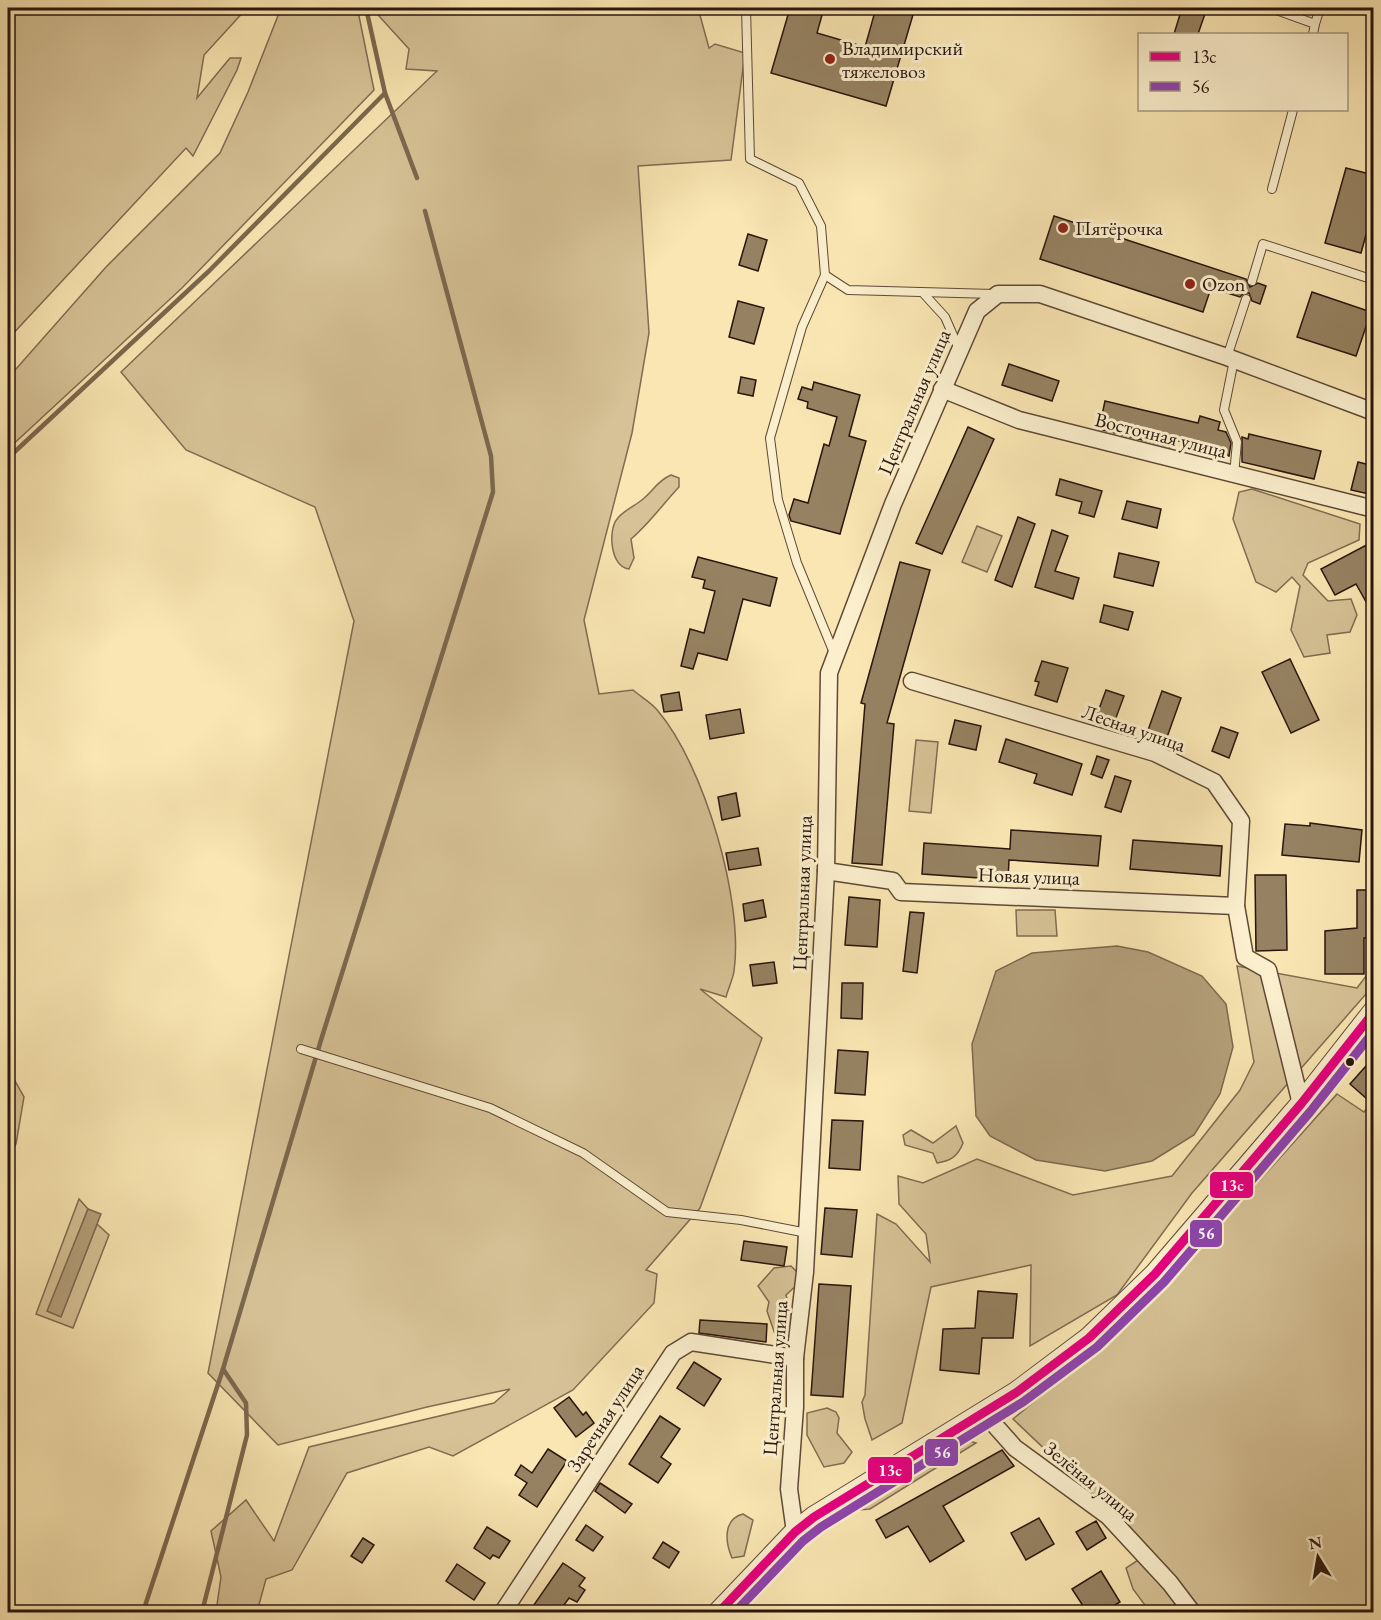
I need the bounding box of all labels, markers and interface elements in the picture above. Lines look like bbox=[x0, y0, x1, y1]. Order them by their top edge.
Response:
legend bbox=[1138, 33, 1348, 111]
place label: Владимирский тяжеловоз bbox=[842, 35, 963, 84]
text: 13с bbox=[1192, 45, 1217, 68]
marker: Владимирский тяжеловоз bbox=[823, 52, 837, 66]
text: 56 bbox=[1192, 75, 1210, 98]
place label: Пятёрочка bbox=[1075, 215, 1163, 241]
marker: Пятёрочка bbox=[1056, 221, 1070, 235]
place label: Ozon bbox=[1202, 271, 1246, 297]
marker: Ozon bbox=[1183, 277, 1197, 291]
street label: Центральная улица bbox=[872, 325, 956, 479]
street label: Восточная улица bbox=[1092, 406, 1230, 464]
street label: Лесная улица bbox=[1079, 698, 1189, 758]
street label: Центральная улица bbox=[786, 815, 818, 971]
street label: Новая улица bbox=[977, 861, 1081, 891]
unlabelled marker bbox=[1344, 1056, 1356, 1068]
line badge: 13с bbox=[1209, 1171, 1254, 1199]
text: 13с bbox=[1220, 1175, 1244, 1196]
line badge: 56 bbox=[1189, 1219, 1223, 1248]
text: 56 bbox=[1198, 1223, 1215, 1244]
street label: Центральная улица bbox=[757, 1300, 793, 1456]
street label: Заречная улица bbox=[560, 1359, 650, 1477]
street label: Зелёная улица bbox=[1039, 1435, 1143, 1527]
line badge: 56 bbox=[924, 1438, 959, 1467]
text: 56 bbox=[934, 1442, 951, 1463]
line badge: 13с bbox=[867, 1456, 913, 1484]
text: 13с bbox=[878, 1460, 902, 1481]
north arrow bbox=[1288, 1527, 1348, 1587]
text: N bbox=[1307, 1531, 1324, 1554]

